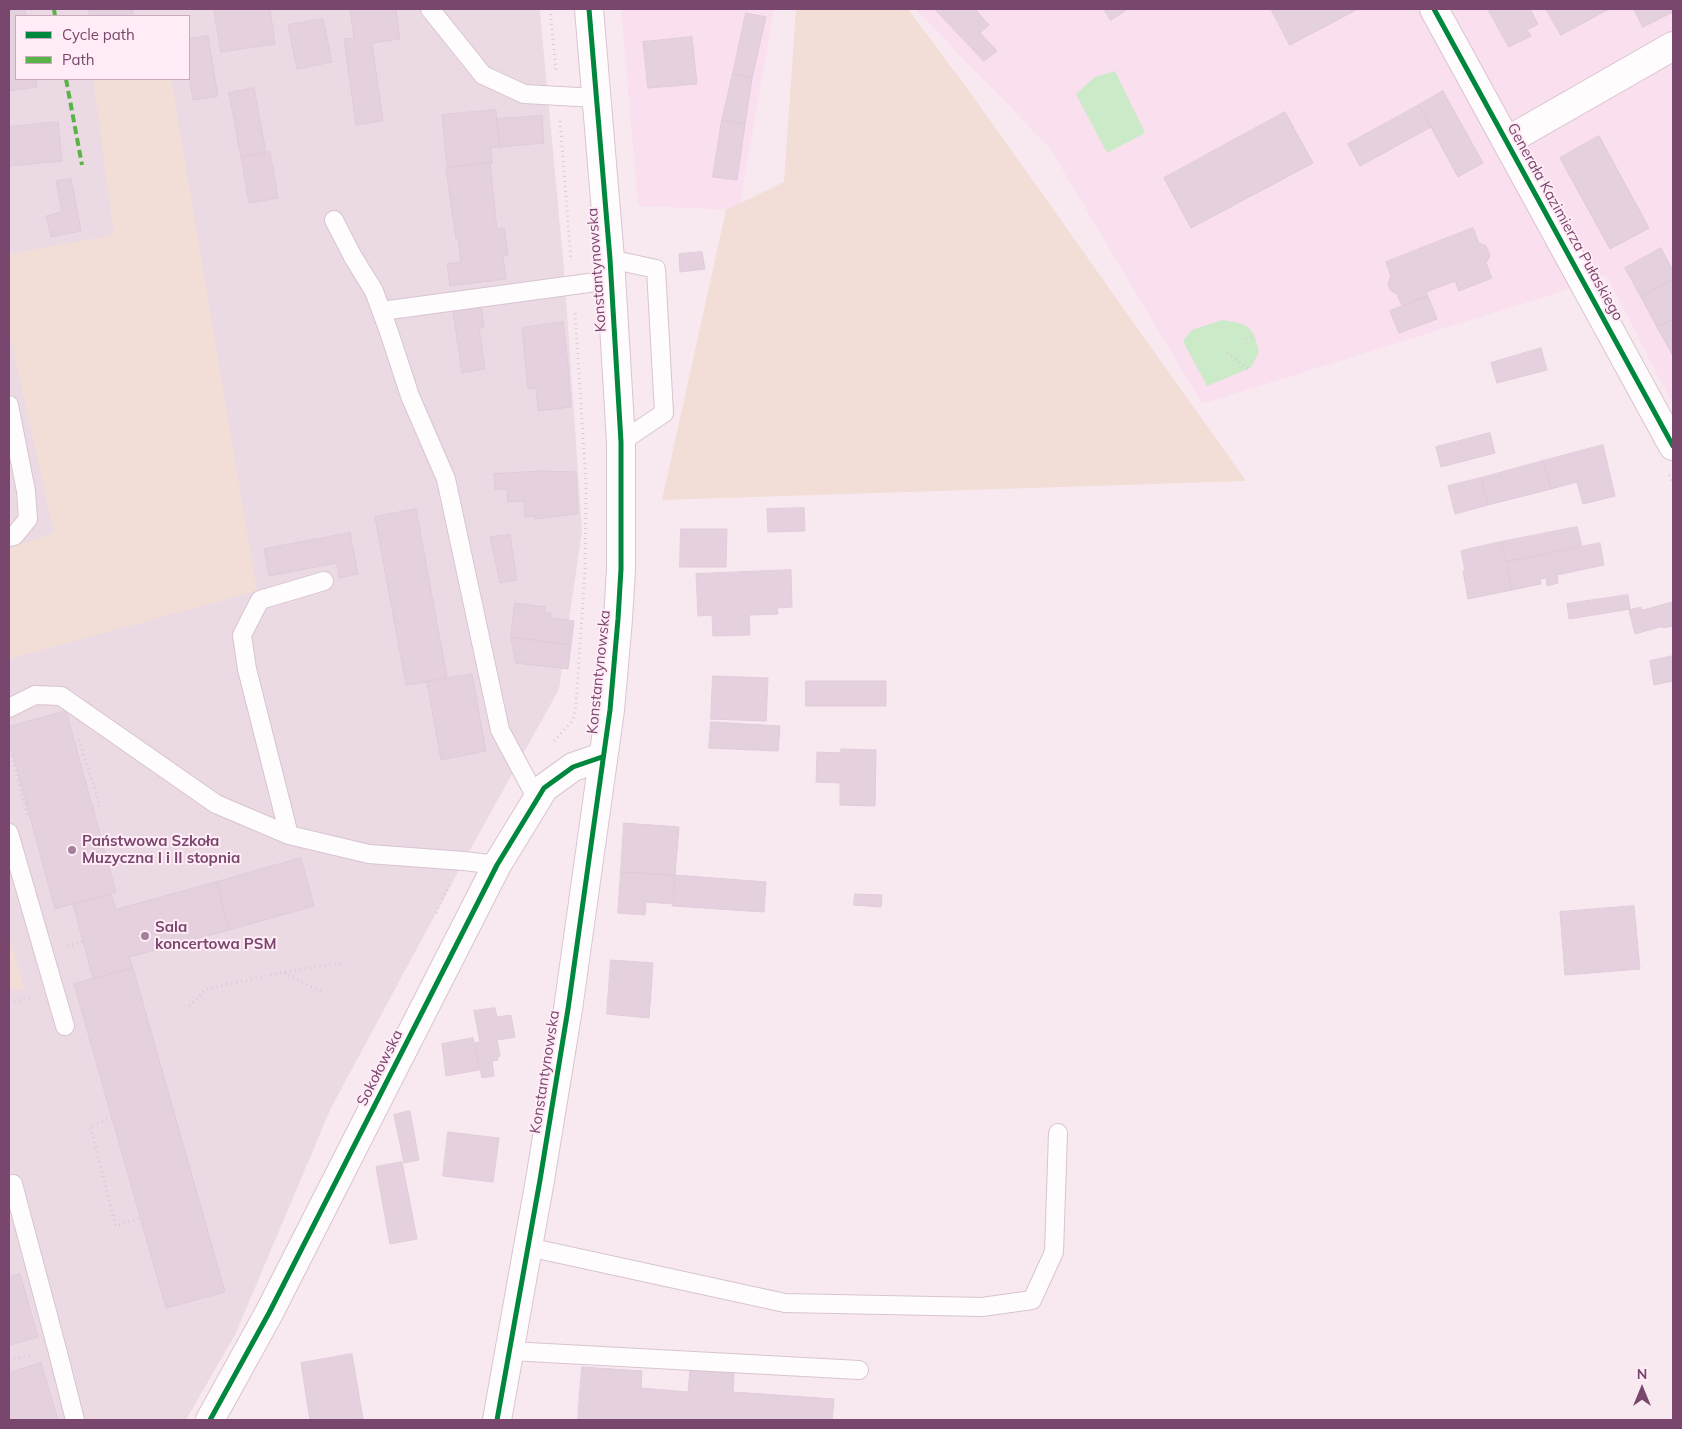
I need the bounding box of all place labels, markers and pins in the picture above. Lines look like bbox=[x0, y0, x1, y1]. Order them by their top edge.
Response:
place label: Państwowa Szkoła Muzyczna I i II stopnia bbox=[82, 832, 240, 867]
marker: Państwowa Szkoła Muzyczna I i II stopnia bbox=[66, 844, 78, 856]
place label: Sala koncertowa PSM bbox=[155, 918, 277, 953]
marker: Sala koncertowa PSM bbox=[139, 930, 151, 942]

